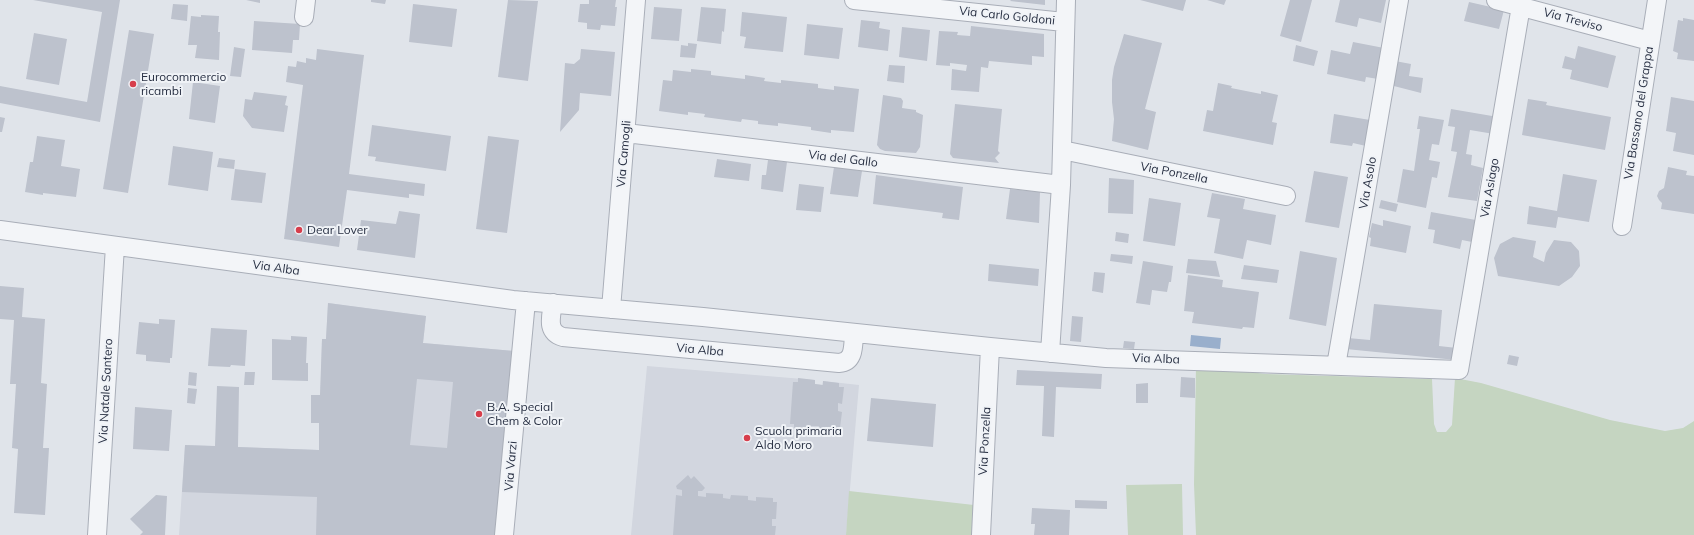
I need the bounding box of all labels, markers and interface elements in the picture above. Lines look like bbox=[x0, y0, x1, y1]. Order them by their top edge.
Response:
street label: Via Carlo Goldoni bbox=[958, 4, 1056, 28]
street label: Via Treviso bbox=[1542, 5, 1604, 35]
street label: Via Bassano del Grappa bbox=[1621, 45, 1657, 181]
place label: Eurocommercio ricambi bbox=[141, 70, 226, 98]
marker: Eurocommercio ricambi bbox=[128, 79, 138, 89]
street label: Via Camogli bbox=[614, 120, 634, 188]
street label: Via del Gallo bbox=[807, 148, 879, 170]
street label: Via Asolo bbox=[1356, 156, 1380, 210]
street label: Via Asiago bbox=[1478, 157, 1502, 219]
street label: Via Ponzella bbox=[1139, 159, 1209, 187]
place label: Dear Lover bbox=[307, 223, 368, 237]
marker: Dear Lover bbox=[294, 225, 304, 235]
street label: Via Alba bbox=[251, 258, 301, 278]
street label: Via Natale Santero bbox=[96, 338, 116, 444]
street label: Via Alba bbox=[676, 341, 724, 359]
street label: Via Alba bbox=[1132, 351, 1180, 367]
place label: B.A. Special Chem & Color bbox=[487, 400, 562, 428]
street label: Via Ponzella bbox=[976, 406, 994, 476]
marker: B.A. Special Chem & Color bbox=[474, 409, 484, 419]
place label: Scuola primaria Aldo Moro bbox=[755, 424, 842, 452]
marker: Scuola primaria Aldo Moro bbox=[742, 433, 752, 443]
street label: Via Varzi bbox=[502, 441, 520, 491]

